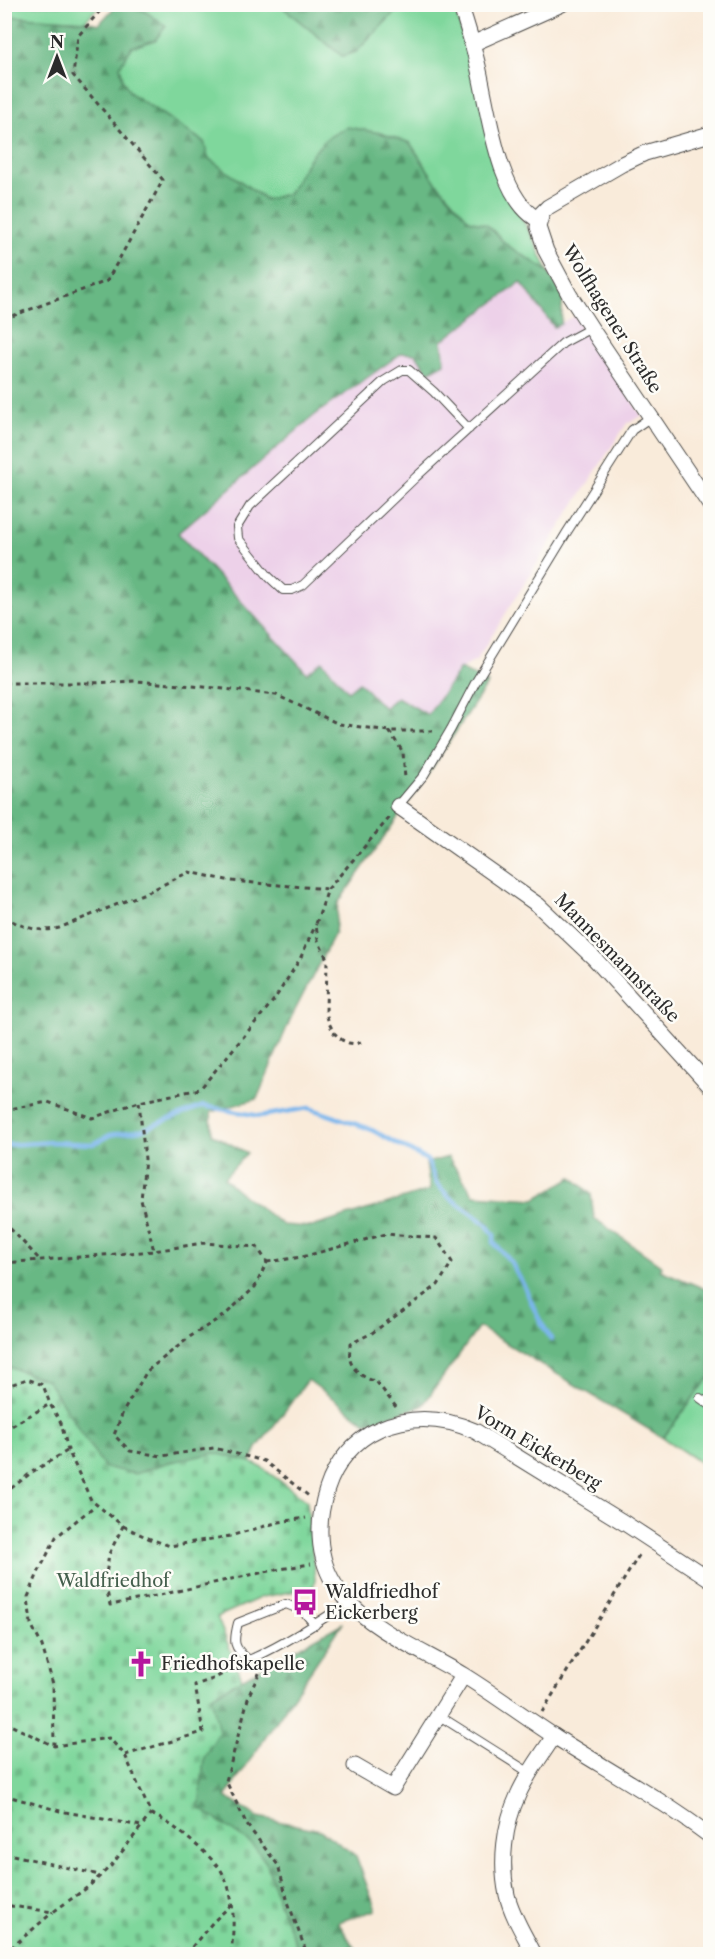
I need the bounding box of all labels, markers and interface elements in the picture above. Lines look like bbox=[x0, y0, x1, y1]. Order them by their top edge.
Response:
north arrow bbox=[27, 27, 87, 87]
text: N bbox=[50, 32, 64, 52]
street label: Wolfhagener Straße bbox=[557, 240, 667, 397]
street label: Mannesmannstraße bbox=[550, 889, 684, 1027]
street label: Vorm Eickerberg bbox=[470, 1401, 606, 1495]
park label: Waldfriedhof bbox=[55, 1570, 172, 1592]
place label: Waldfriedhof Eickerberg bbox=[324, 1581, 441, 1624]
bus stop icon: Waldfriedhof Eickerberg bbox=[290, 1587, 320, 1617]
church icon: Friedhofskapelle bbox=[126, 1649, 156, 1679]
place label: Friedhofskapelle bbox=[161, 1653, 305, 1675]

